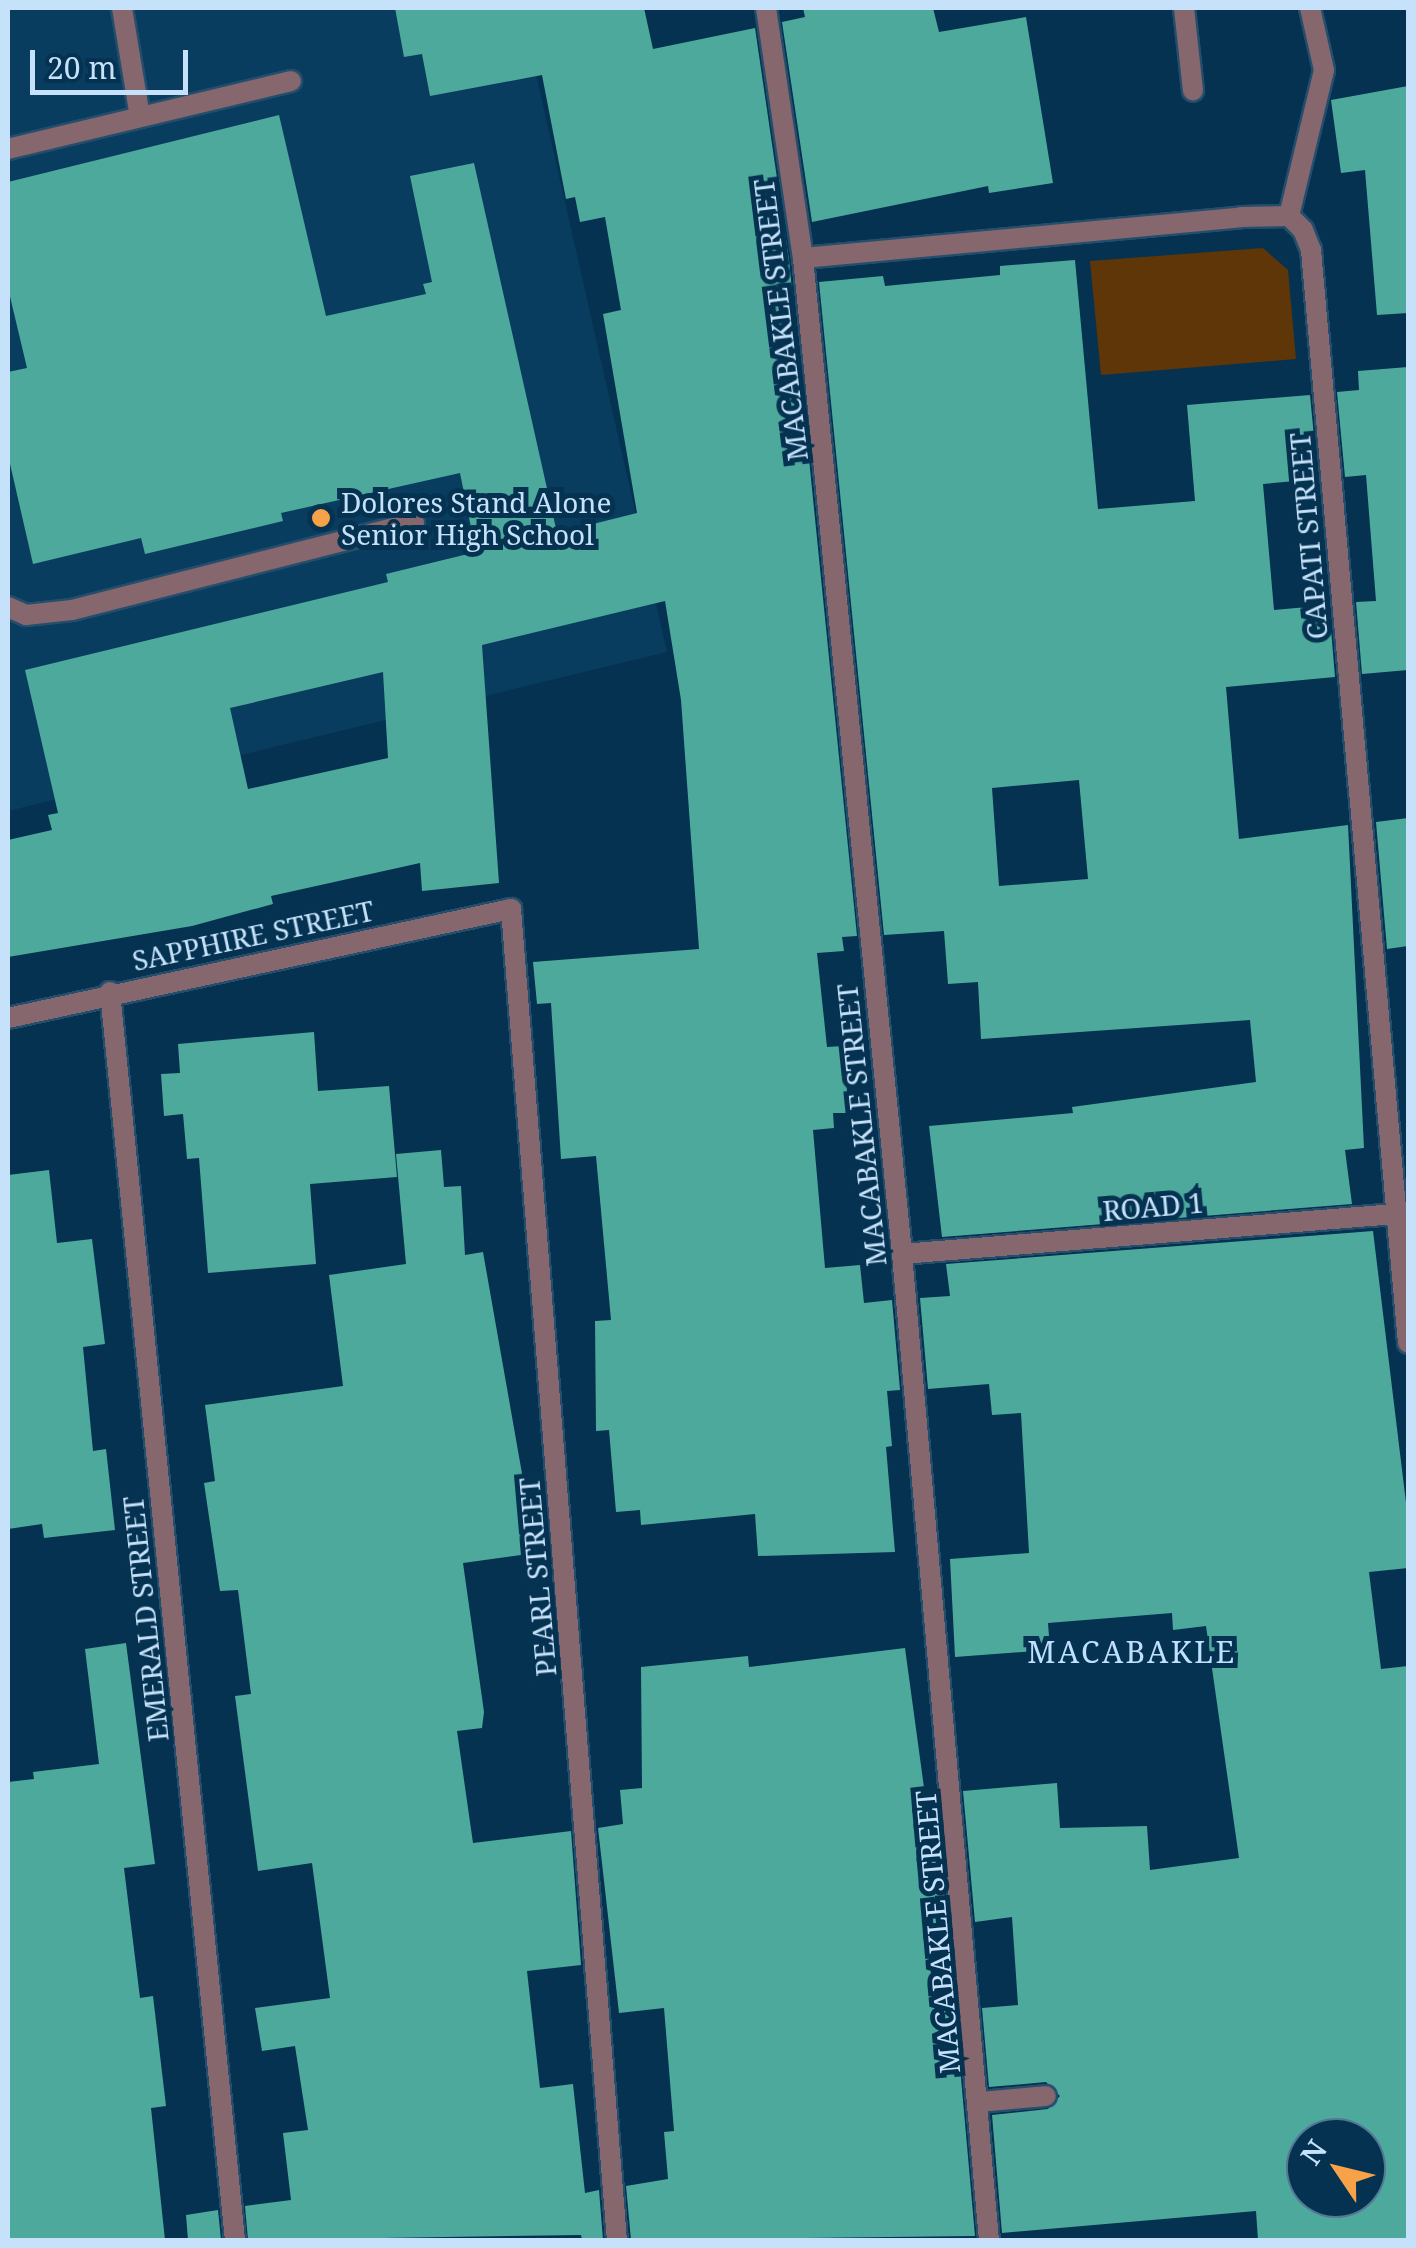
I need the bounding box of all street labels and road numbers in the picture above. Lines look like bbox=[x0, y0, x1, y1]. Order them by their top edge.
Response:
street label: MACABAKLE STREET bbox=[746, 177, 814, 463]
street label: CAPATI STREET bbox=[1282, 431, 1334, 641]
street label: SAPPHIRE STREET bbox=[129, 893, 377, 977]
street label: MACABAKLE STREET bbox=[829, 982, 893, 1268]
street label: ROAD 1 bbox=[1101, 1185, 1205, 1227]
street label: PEARL STREET bbox=[512, 1476, 562, 1678]
street label: EMERALD STREET bbox=[115, 1495, 175, 1743]
street label: MACABAKLE STREET bbox=[908, 1789, 966, 2075]

